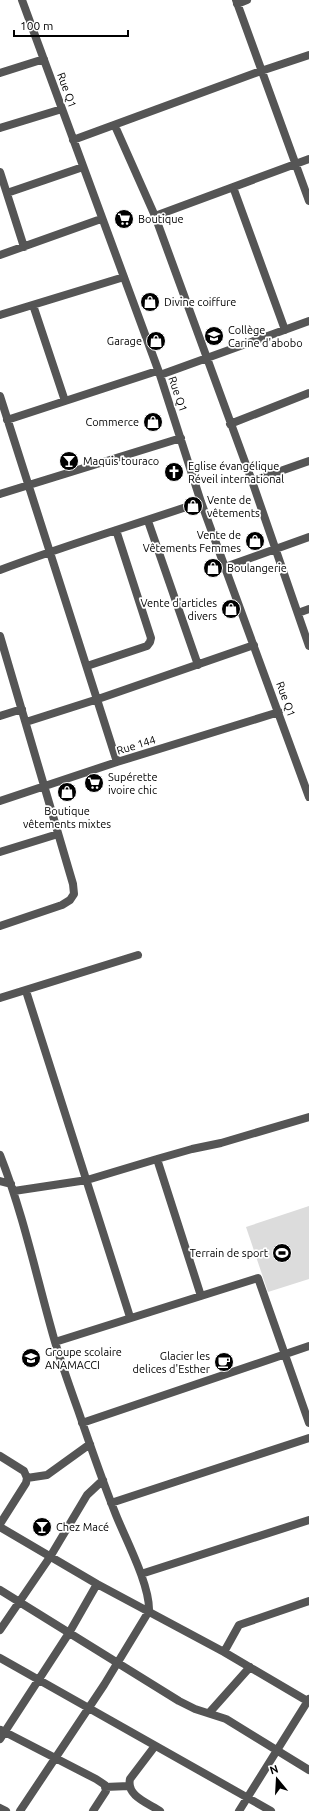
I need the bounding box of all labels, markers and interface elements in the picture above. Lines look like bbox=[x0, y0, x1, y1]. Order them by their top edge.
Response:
scale bar bbox=[14, 12, 128, 38]
text: 100 m bbox=[20, 19, 53, 32]
street label: Rue Q1 bbox=[55, 71, 79, 109]
supermarket icon: Boutique bbox=[113, 208, 135, 230]
place label: Boutique bbox=[138, 213, 184, 225]
shop icon: Divine coiffure bbox=[139, 291, 161, 313]
place label: Divine coiffure bbox=[164, 296, 236, 308]
place label: Collège Carine d'abobo bbox=[228, 324, 303, 349]
school or university icon: Collège Carine d'abobo bbox=[203, 325, 225, 347]
shop icon: Garage bbox=[145, 330, 167, 352]
place label: Garage bbox=[107, 335, 142, 347]
street label: Rue Q1 bbox=[166, 375, 190, 413]
shop icon: Commerce bbox=[142, 411, 164, 433]
place label: Commerce bbox=[85, 416, 139, 428]
bar icon: Maquis touraco bbox=[58, 450, 80, 472]
place label: Maquis touraco bbox=[83, 455, 159, 467]
place label: Eglise évangélique Réveil international bbox=[188, 460, 284, 485]
church icon: Eglise évangélique Réveil international bbox=[163, 461, 185, 483]
place label: Vente de vêtements bbox=[207, 494, 260, 519]
shop icon: Vente de vêtements bbox=[182, 495, 204, 517]
place label: Vente de Vêtements Femmes bbox=[143, 529, 241, 554]
shop icon: Vente de Vêtements Femmes bbox=[244, 530, 266, 552]
shop icon: Boulangerie bbox=[202, 557, 224, 579]
place label: Boulangerie bbox=[227, 562, 287, 574]
place label: Vente d'articles divers bbox=[140, 597, 217, 622]
shop icon: Vente d'articles divers bbox=[220, 598, 242, 620]
street label: Rue Q1 bbox=[274, 680, 298, 718]
street label: Rue 144 bbox=[115, 733, 157, 757]
place label: Supérette ivoire chic bbox=[108, 771, 157, 796]
supermarket icon: Supérette ivoire chic bbox=[83, 772, 105, 794]
shop icon: Boutique vêtements mixtes bbox=[56, 781, 78, 803]
place label: Boutique vêtements mixtes bbox=[23, 805, 111, 830]
sports icon: Terrain de sport bbox=[271, 1242, 293, 1264]
place label: Terrain de sport bbox=[190, 1247, 269, 1259]
place label: Groupe scolaire ANAMACCI bbox=[45, 1346, 122, 1371]
school or university icon: Groupe scolaire ANAMACCI bbox=[20, 1347, 42, 1369]
place label: Glacier les delices d'Esther bbox=[133, 1350, 211, 1375]
cafe icon: Glacier les delices d'Esther bbox=[213, 1351, 235, 1373]
bar icon: Chez Macé bbox=[31, 1516, 53, 1538]
place label: Chez Macé bbox=[56, 1521, 109, 1533]
north arrow bbox=[257, 1759, 297, 1799]
text: N bbox=[268, 1763, 280, 1776]

